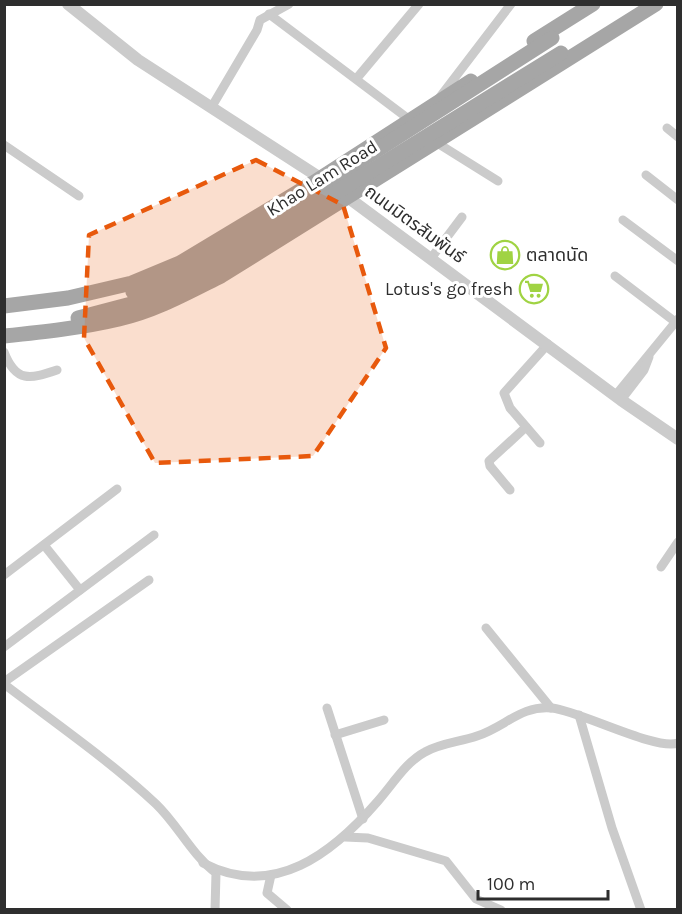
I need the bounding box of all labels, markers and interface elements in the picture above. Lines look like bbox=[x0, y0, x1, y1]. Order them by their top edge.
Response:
street label: Khao Lam Road bbox=[262, 135, 382, 221]
street label: ถนนมิตรสัมพันธ์ bbox=[360, 180, 470, 268]
shop icon: ตลาดนัด bbox=[489, 239, 521, 271]
place label: ตลาดนัด bbox=[526, 244, 588, 266]
supermarket icon: Lotus's go fresh bbox=[518, 273, 550, 305]
place label: Lotus's go fresh bbox=[385, 278, 513, 300]
scale bar bbox=[478, 863, 608, 901]
text: 100 m bbox=[487, 873, 535, 895]

